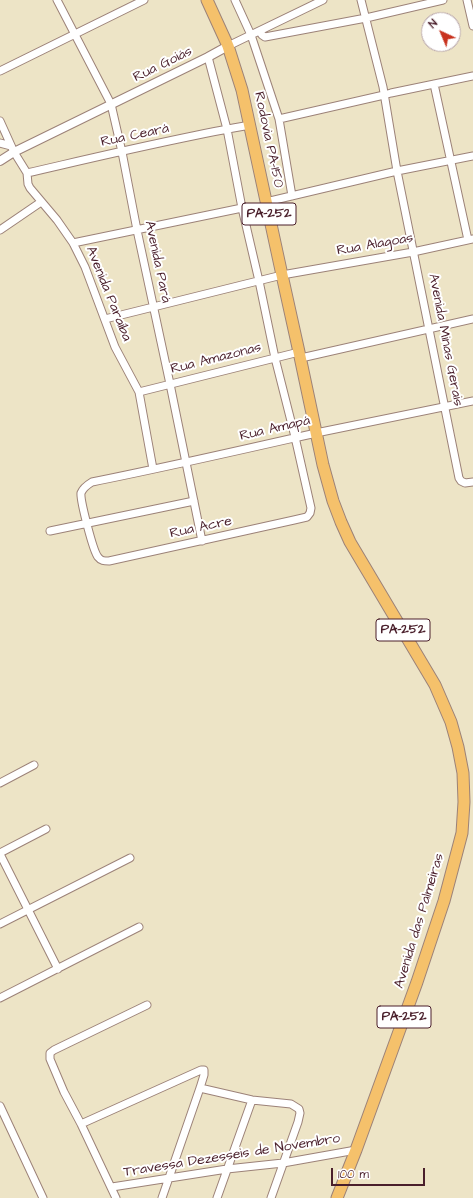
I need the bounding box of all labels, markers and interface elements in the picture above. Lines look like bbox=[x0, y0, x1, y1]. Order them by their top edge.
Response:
north arrow bbox=[421, 12, 461, 52]
text: N bbox=[425, 16, 441, 32]
street label: Rua Goiás bbox=[131, 43, 195, 87]
street label: Rodovia PA-150 bbox=[250, 90, 286, 190]
street label: Rua Ceará bbox=[99, 121, 171, 151]
road number: PA-252 bbox=[242, 203, 296, 225]
street label: Avenida Pará bbox=[140, 219, 174, 305]
street label: Rua Alagoas bbox=[335, 230, 415, 260]
street label: Avenida Paraíba bbox=[81, 244, 135, 344]
street label: Avenida Minas Gerais bbox=[424, 272, 466, 408]
street label: Rua Amazonas bbox=[169, 340, 263, 378]
street label: Rua Amapá bbox=[238, 413, 312, 445]
street label: Rua Acre bbox=[168, 513, 234, 543]
road number: PA-252 bbox=[376, 619, 430, 641]
street label: Avenida das Palmeiras bbox=[391, 851, 449, 991]
road number: PA-252 bbox=[377, 1006, 431, 1028]
street label: Travessa Dezesseis de Novembro bbox=[123, 1131, 341, 1181]
scale bar bbox=[333, 1160, 427, 1186]
text: 100 m bbox=[338, 1166, 369, 1183]

